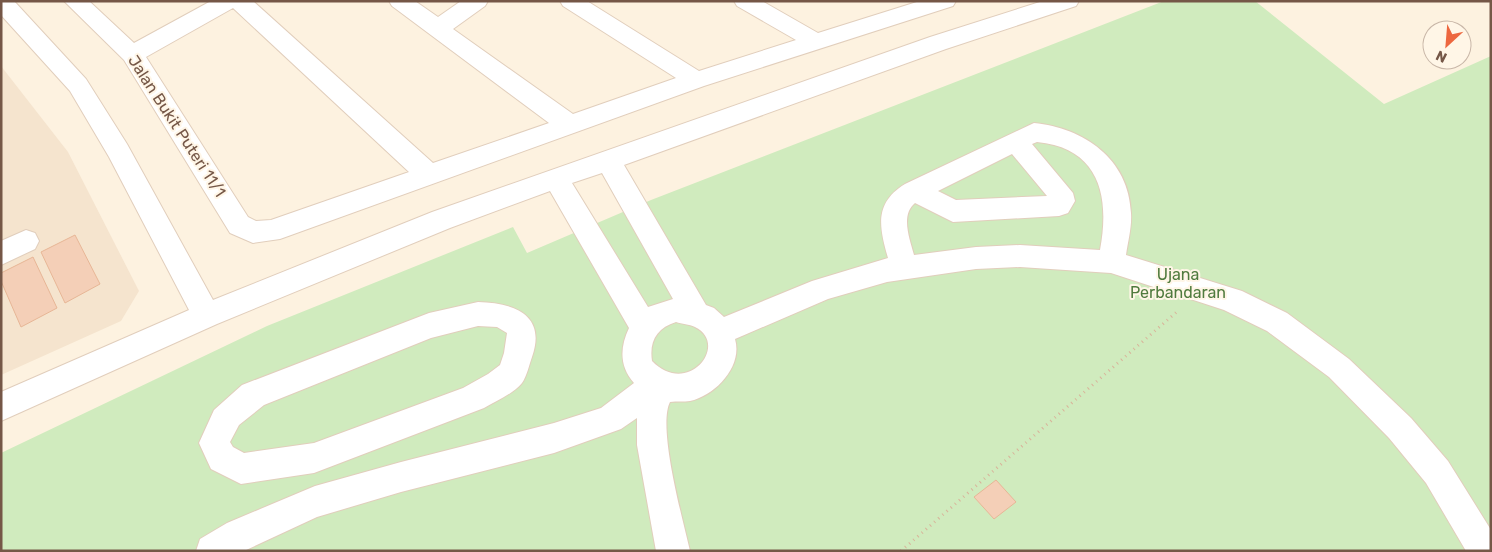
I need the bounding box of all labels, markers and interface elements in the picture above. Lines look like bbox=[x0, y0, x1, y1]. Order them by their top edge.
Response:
north arrow bbox=[1422, 20, 1472, 70]
text: N bbox=[1433, 46, 1450, 66]
street label: Jalan Bukit Puteri 11/1 bbox=[124, 52, 230, 200]
park label: Ujana Perbandaran bbox=[1130, 265, 1226, 302]

